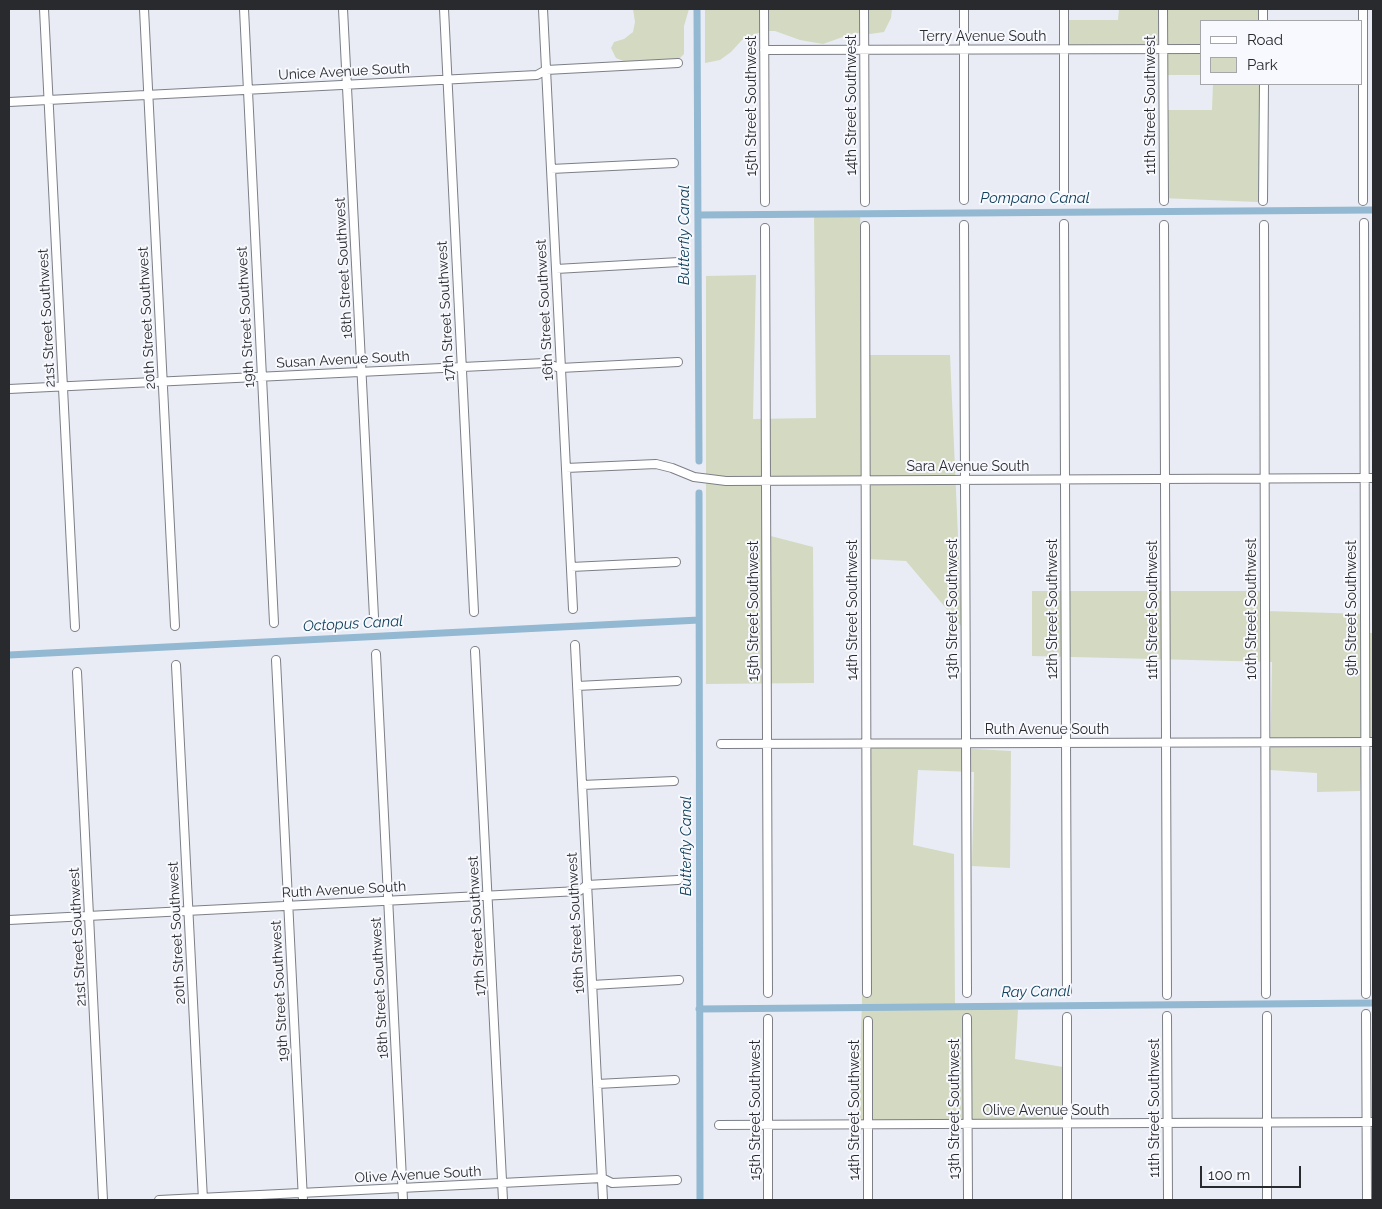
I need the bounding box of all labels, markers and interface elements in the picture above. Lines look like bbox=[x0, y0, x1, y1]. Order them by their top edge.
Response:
legend bbox=[1200, 20, 1362, 85]
street label: Terry Avenue South bbox=[920, 29, 1046, 45]
text: Road bbox=[1247, 31, 1283, 49]
street label: 14th Street Southwest bbox=[844, 34, 860, 176]
street label: 15th Street Southwest bbox=[744, 35, 760, 177]
street label: 11th Street Southwest bbox=[1143, 35, 1159, 175]
text: Park bbox=[1247, 56, 1278, 74]
street label: Unice Avenue South bbox=[278, 60, 410, 84]
water label: Butterfly Canal bbox=[675, 185, 693, 285]
water label: Pompano Canal bbox=[980, 189, 1090, 207]
street label: 18th Street Southwest bbox=[332, 197, 356, 339]
street label: 16th Street Southwest bbox=[533, 239, 557, 381]
street label: 17th Street Southwest bbox=[434, 240, 458, 382]
street label: 20th Street Southwest bbox=[135, 246, 159, 390]
street label: 19th Street Southwest bbox=[234, 246, 258, 388]
street label: 21st Street Southwest bbox=[35, 248, 59, 388]
street label: Susan Avenue South bbox=[276, 348, 410, 372]
street label: Sara Avenue South bbox=[907, 459, 1029, 475]
street label: 10th Street Southwest bbox=[1244, 538, 1260, 680]
street label: 14th Street Southwest bbox=[845, 539, 861, 681]
street label: 13th Street Southwest bbox=[945, 539, 961, 679]
street label: 12th Street Southwest bbox=[1045, 539, 1061, 679]
street label: 15th Street Southwest bbox=[746, 540, 762, 682]
street label: 11th Street Southwest bbox=[1145, 540, 1161, 680]
street label: 9th Street Southwest bbox=[1344, 540, 1360, 676]
water label: Octopus Canal bbox=[302, 612, 404, 636]
street label: Ruth Avenue South bbox=[985, 722, 1109, 738]
water label: Butterfly Canal bbox=[677, 796, 695, 896]
street label: 16th Street Southwest bbox=[564, 852, 588, 994]
street label: 17th Street Southwest bbox=[465, 855, 489, 997]
street label: 20th Street Southwest bbox=[165, 861, 189, 1005]
street label: 21st Street Southwest bbox=[66, 867, 90, 1007]
street label: Ruth Avenue South bbox=[281, 878, 407, 902]
street label: 18th Street Southwest bbox=[368, 917, 392, 1059]
street label: 19th Street Southwest bbox=[268, 920, 292, 1062]
water label: Ray Canal bbox=[1001, 982, 1071, 1002]
street label: 11th Street Southwest bbox=[1147, 1038, 1163, 1178]
street label: 15th Street Southwest bbox=[748, 1039, 764, 1181]
street label: 14th Street Southwest bbox=[847, 1039, 863, 1181]
street label: 13th Street Southwest bbox=[947, 1039, 963, 1179]
street label: Olive Avenue South bbox=[982, 1103, 1110, 1119]
scale bar bbox=[1202, 1156, 1303, 1188]
street label: Olive Avenue South bbox=[354, 1163, 482, 1187]
text: 100 m bbox=[1208, 1166, 1250, 1184]

